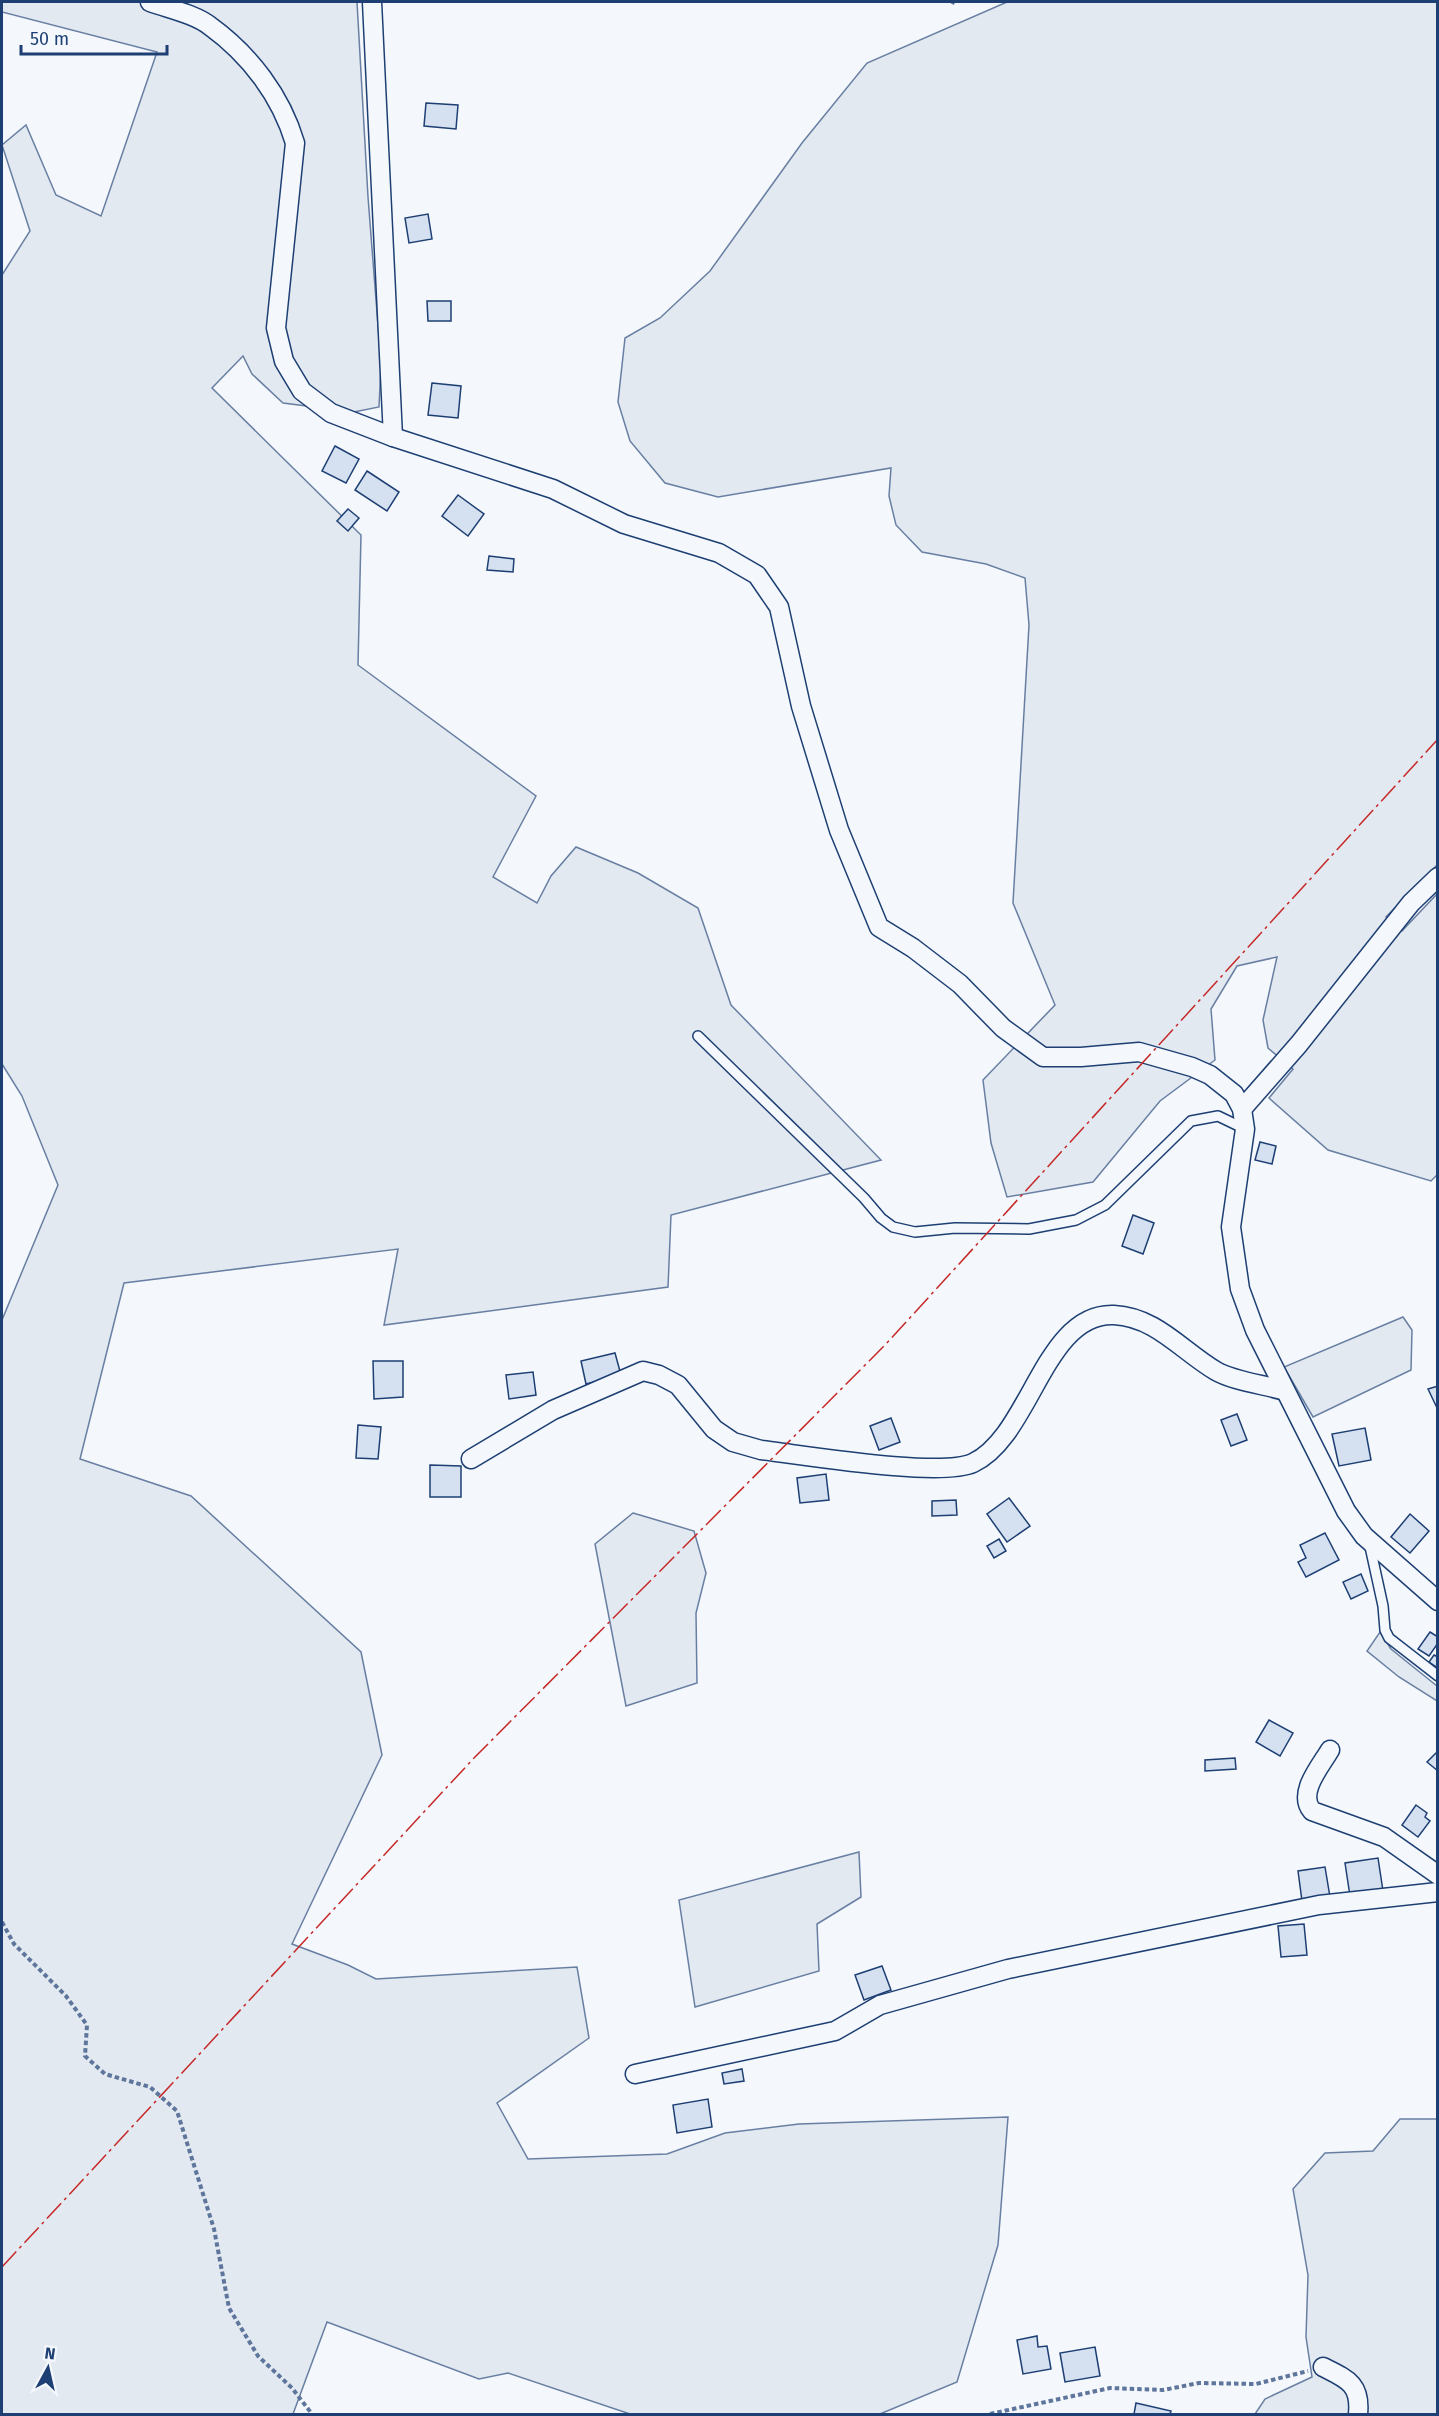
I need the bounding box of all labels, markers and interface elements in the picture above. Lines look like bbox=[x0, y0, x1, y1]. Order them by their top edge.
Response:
scale bar bbox=[21, 18, 166, 56]
text: 50 m bbox=[30, 28, 69, 50]
north arrow bbox=[18, 2338, 78, 2398]
text: N bbox=[43, 2343, 57, 2364]

